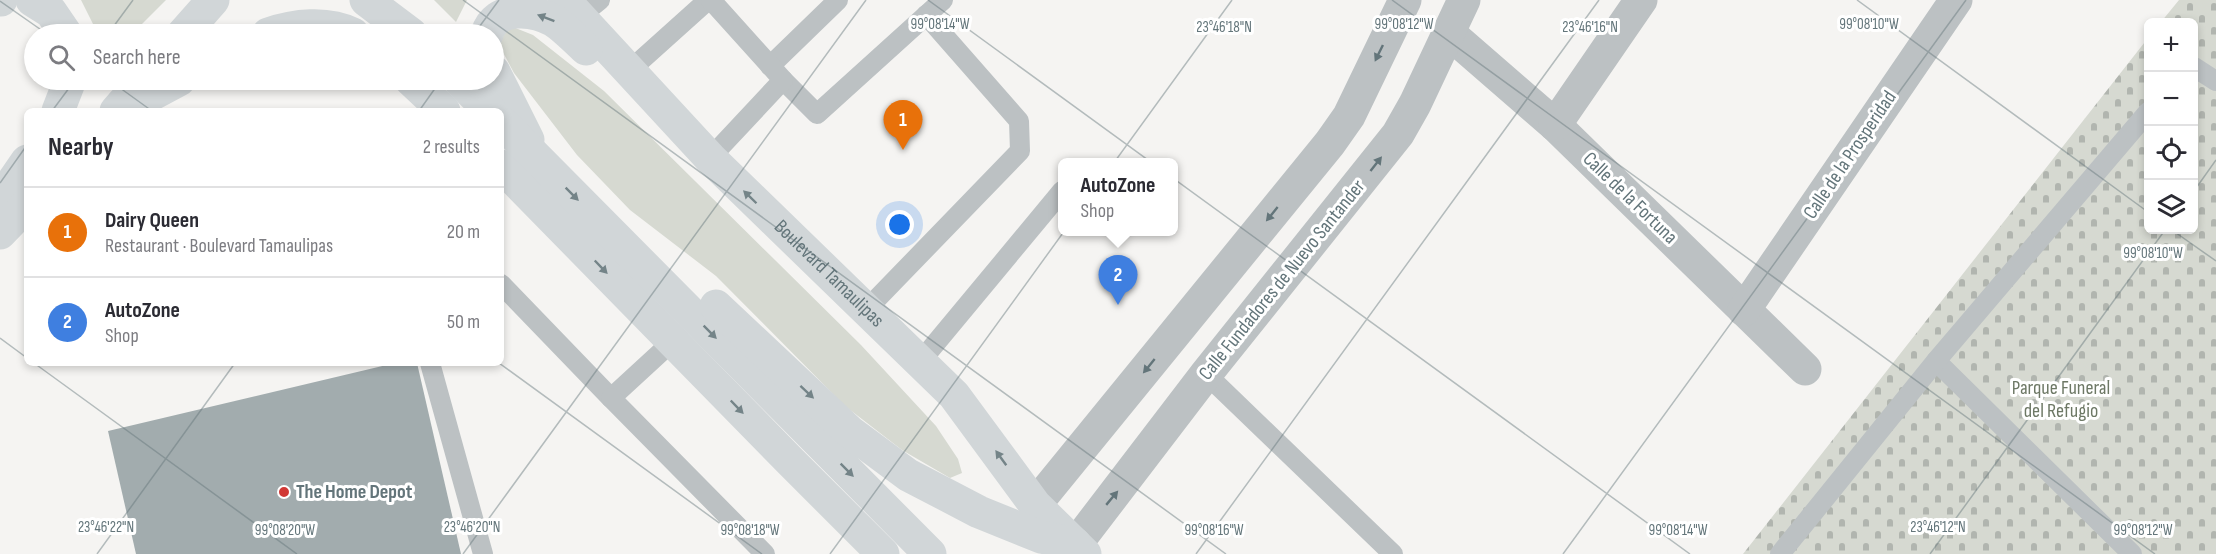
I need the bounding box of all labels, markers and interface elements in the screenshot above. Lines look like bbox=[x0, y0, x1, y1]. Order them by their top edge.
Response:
one-way arrow bbox=[537, 13, 555, 23]
text: 99°08'14"W bbox=[911, 15, 970, 34]
text: 99°08'12"W bbox=[1374, 15, 1434, 34]
text: 99°08'10"W bbox=[1839, 15, 1899, 34]
text: 23°46'18"N bbox=[1196, 18, 1252, 37]
text: 23°46'16"N bbox=[1562, 18, 1618, 37]
map controls bbox=[2144, 18, 2198, 234]
button: + bbox=[2144, 18, 2198, 72]
search box bbox=[24, 24, 504, 90]
icon: search bbox=[45, 41, 78, 74]
text: Search here bbox=[93, 44, 180, 71]
one-way arrow bbox=[1375, 44, 1384, 61]
button: − bbox=[2144, 72, 2198, 126]
street label: Calle de la Prosperidad bbox=[1798, 86, 1902, 224]
pin: 1 bbox=[884, 100, 922, 150]
button: locate bbox=[2144, 126, 2198, 180]
text: Nearby bbox=[48, 132, 114, 163]
text: 2 results bbox=[423, 135, 480, 159]
street label: Calle de la Fortuna bbox=[1578, 147, 1682, 249]
one-way arrow bbox=[1369, 156, 1382, 172]
popup bbox=[1058, 158, 1178, 236]
text: AutoZone bbox=[1081, 172, 1155, 199]
street label: Calle Fundadores de Nuevo Santander bbox=[1194, 175, 1371, 385]
button: layers bbox=[2144, 180, 2198, 234]
one-way arrow bbox=[564, 186, 578, 200]
one-way arrow bbox=[742, 190, 757, 204]
text: Shop bbox=[1081, 199, 1114, 223]
one-way arrow bbox=[1266, 206, 1279, 221]
text: Dairy Queen bbox=[105, 207, 199, 234]
your location bbox=[885, 210, 914, 239]
street label: Boulevard Tamaulipas bbox=[769, 215, 889, 332]
text: 1 bbox=[64, 220, 71, 244]
text: 20 m bbox=[447, 220, 480, 244]
text: Restaurant · Boulevard Tamaulipas bbox=[105, 234, 333, 258]
text: 99°08'10"W bbox=[2123, 244, 2183, 263]
pin: 2 bbox=[1098, 256, 1138, 305]
one-way arrow bbox=[594, 260, 608, 275]
text: AutoZone bbox=[105, 297, 180, 324]
text: 2 bbox=[63, 310, 72, 334]
text: 50 m bbox=[447, 310, 480, 334]
text: Shop bbox=[105, 324, 139, 348]
one-way arrow bbox=[702, 324, 716, 338]
one-way arrow bbox=[1143, 358, 1156, 374]
park label: Parque Funeral del Refugio bbox=[2012, 376, 2110, 423]
one-way arrow bbox=[800, 385, 815, 399]
one-way arrow bbox=[729, 400, 743, 414]
one-way arrow bbox=[995, 450, 1007, 466]
one-way arrow bbox=[839, 463, 853, 477]
place label: The Home Depot bbox=[296, 480, 413, 504]
marker: The Home Depot bbox=[277, 485, 291, 499]
one-way arrow bbox=[1105, 490, 1118, 506]
text: 23°46'22"N bbox=[78, 518, 134, 537]
text: 23°46'20"N bbox=[444, 518, 500, 537]
text: 23°46'12"N bbox=[1910, 518, 1966, 537]
text: 99°08'20"W bbox=[255, 521, 315, 540]
text: 99°08'18"W bbox=[720, 521, 780, 540]
text: 99°08'16"W bbox=[1184, 521, 1244, 540]
text: 99°08'14"W bbox=[1649, 521, 1708, 540]
text: 99°08'12"W bbox=[2113, 521, 2173, 540]

